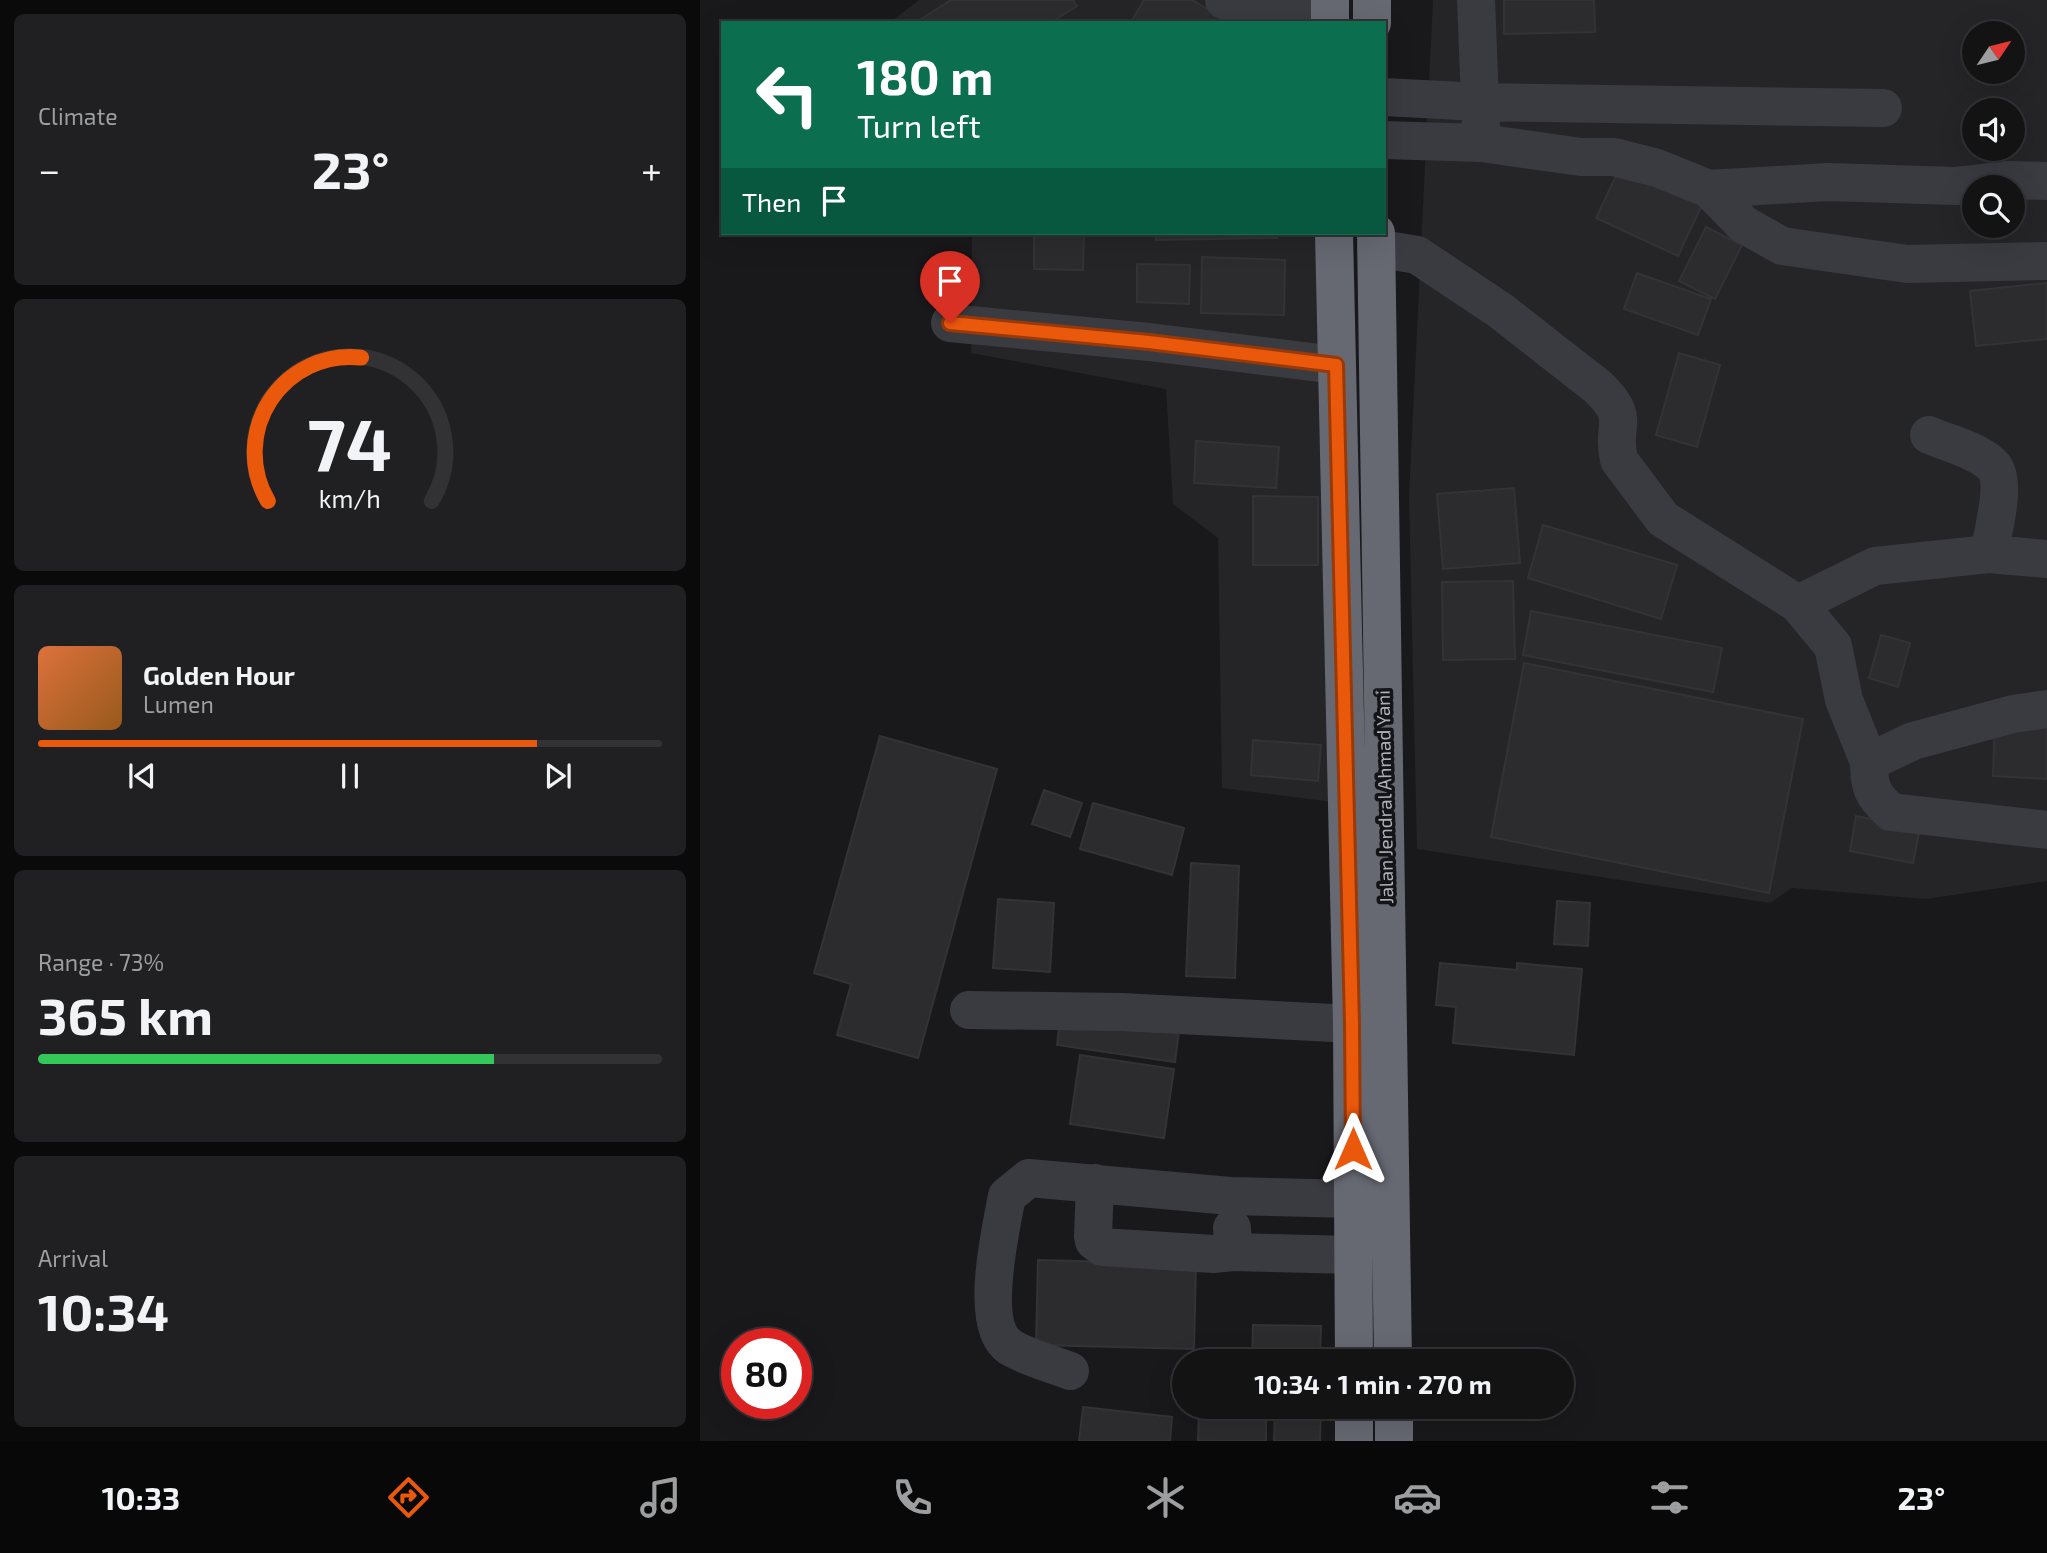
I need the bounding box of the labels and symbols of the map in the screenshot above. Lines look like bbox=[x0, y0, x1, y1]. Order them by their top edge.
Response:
north arrow bbox=[1962, 21, 2025, 84]
pin bbox=[920, 251, 980, 323]
street label: Jalan Jendral Ahmad Yani bbox=[1371, 690, 1397, 904]
position arrow bbox=[1316, 1112, 1390, 1186]
speed limit sign: 80 bbox=[721, 1328, 812, 1419]

